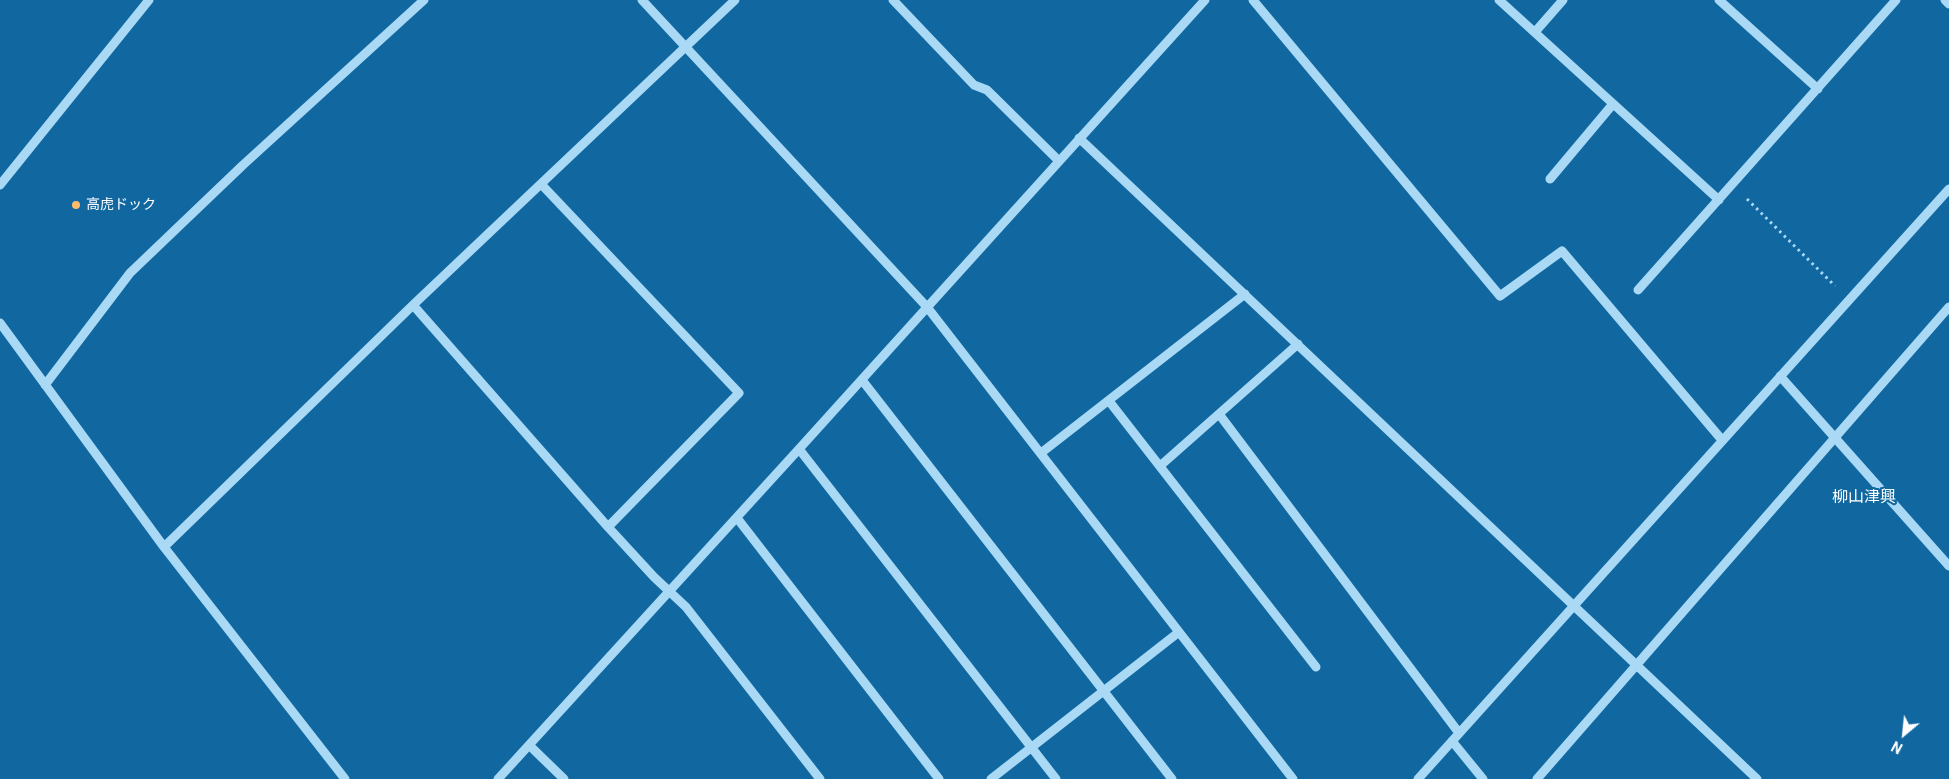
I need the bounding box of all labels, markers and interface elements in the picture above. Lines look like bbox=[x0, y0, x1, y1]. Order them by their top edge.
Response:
place label: 高虎ドック bbox=[86, 197, 156, 213]
marker: 高虎ドック bbox=[70, 199, 82, 211]
district label: 柳山津興 bbox=[1832, 488, 1896, 508]
north arrow bbox=[1879, 709, 1929, 759]
text: N bbox=[1889, 738, 1905, 757]

